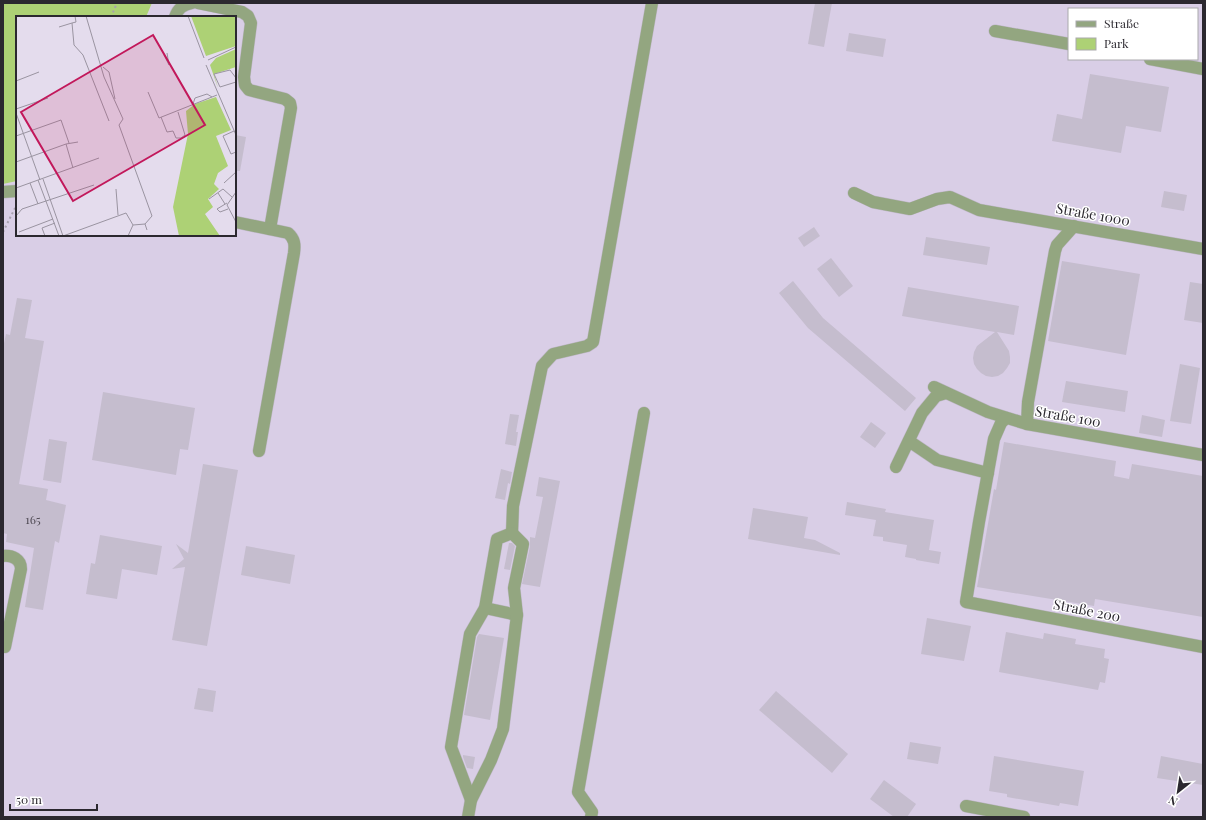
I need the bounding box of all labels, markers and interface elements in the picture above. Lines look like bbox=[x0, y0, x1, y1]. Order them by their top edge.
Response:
legend bbox=[1068, 8, 1198, 60]
text: Straße bbox=[1104, 15, 1139, 31]
inset map bbox=[16, 16, 236, 236]
text: Park bbox=[1104, 35, 1129, 51]
street label: Straße 1000 bbox=[1054, 198, 1132, 230]
street label: Straße 100 bbox=[1034, 401, 1102, 431]
house number: 165 bbox=[25, 511, 41, 527]
street label: Straße 200 bbox=[1052, 594, 1122, 626]
north arrow bbox=[1158, 772, 1198, 812]
scale bar bbox=[10, 786, 97, 812]
text: 50 m bbox=[16, 791, 42, 807]
text: N bbox=[1166, 793, 1180, 810]

